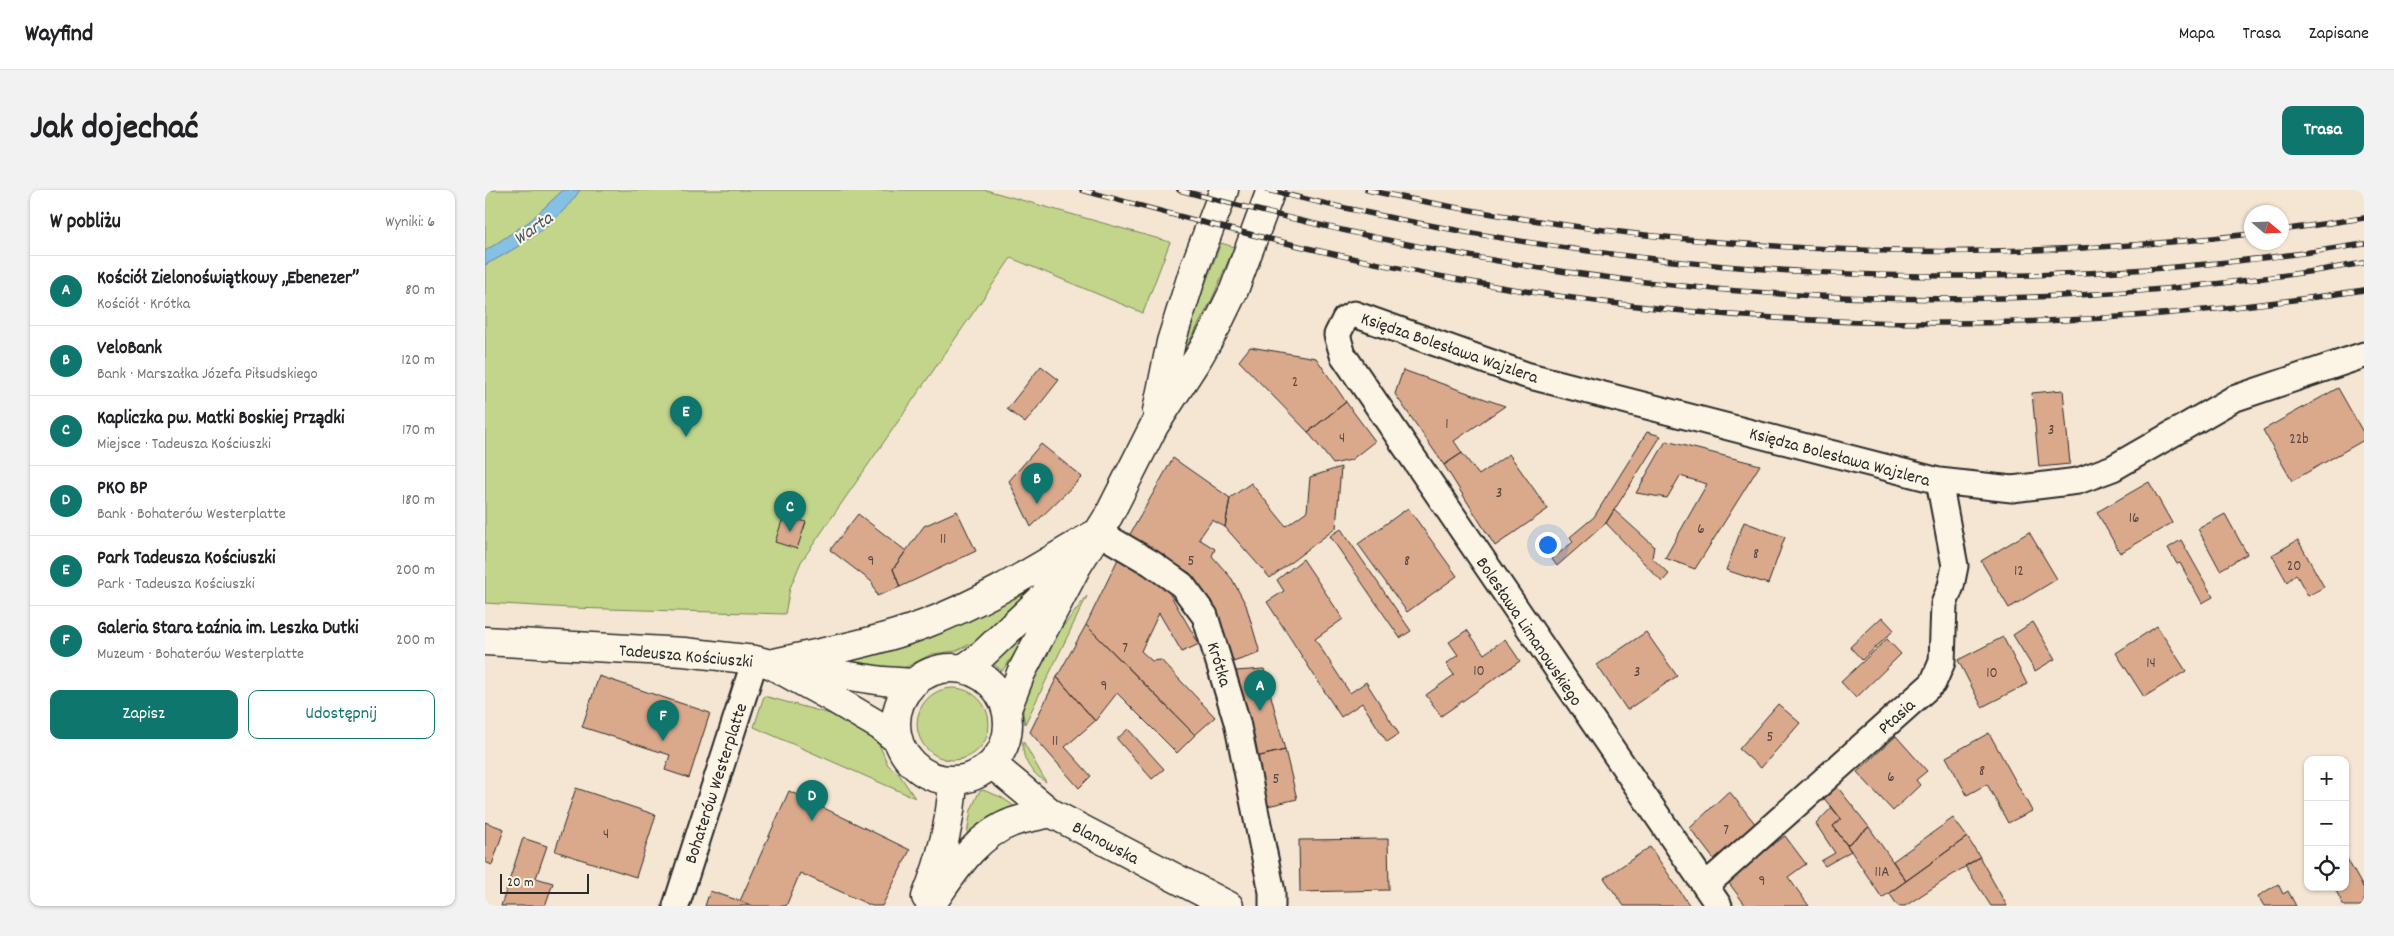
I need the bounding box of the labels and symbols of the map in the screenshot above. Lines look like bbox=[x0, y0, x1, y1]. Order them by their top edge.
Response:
north arrow bbox=[2244, 205, 2289, 250]
water label: Warta bbox=[509, 206, 560, 253]
street label: Księdza Bolesława Wajzlera bbox=[1357, 307, 1542, 392]
house number: 2 bbox=[1292, 372, 1298, 394]
pin: E bbox=[670, 396, 702, 437]
house number: 1 bbox=[1445, 414, 1449, 436]
house number: 3 bbox=[2048, 420, 2054, 442]
street label: Księdza Bolesława Wajzlera bbox=[1746, 422, 1933, 495]
house number: 4 bbox=[1339, 428, 1345, 450]
house number: 22b bbox=[2289, 429, 2309, 451]
pin: B bbox=[1021, 463, 1053, 504]
house number: 3 bbox=[1496, 483, 1502, 505]
pin: C bbox=[774, 491, 806, 532]
house number: 16 bbox=[2129, 508, 2139, 530]
house number: 6 bbox=[1697, 519, 1705, 541]
house number: 11 bbox=[940, 529, 946, 551]
your location bbox=[1535, 532, 1561, 558]
house number: 8 bbox=[1753, 544, 1759, 566]
house number: 9 bbox=[868, 551, 874, 573]
house number: 5 bbox=[1188, 551, 1195, 573]
house number: 8 bbox=[1404, 551, 1410, 573]
street label: Bolesława Limanowskiego bbox=[1469, 553, 1587, 712]
house number: 20 bbox=[2287, 556, 2301, 578]
house number: 12 bbox=[2014, 561, 2024, 583]
house number: 7 bbox=[1122, 638, 1128, 660]
street label: Tadeusza Kościuszki bbox=[618, 639, 754, 676]
street label: Krótka bbox=[1199, 639, 1236, 691]
house number: 14 bbox=[2146, 653, 2156, 675]
house number: 10 bbox=[1473, 661, 1485, 683]
house number: 3 bbox=[1634, 662, 1640, 684]
house number: 10 bbox=[1986, 663, 1998, 685]
pin: A bbox=[1244, 670, 1276, 711]
house number: 9 bbox=[1101, 676, 1107, 698]
street label: Ptasia bbox=[1873, 694, 1922, 741]
pin: F bbox=[647, 700, 679, 741]
street label: Bohaterów Westerplatte bbox=[680, 700, 755, 867]
house number: 5 bbox=[1767, 727, 1774, 749]
house number: 11 bbox=[1052, 731, 1058, 753]
house number: 8 bbox=[1979, 761, 1985, 783]
house number: 6 bbox=[1887, 767, 1895, 789]
house number: 5 bbox=[1273, 769, 1280, 791]
pin: D bbox=[796, 780, 828, 821]
street label: Blanowska bbox=[1067, 816, 1143, 873]
house number: 7 bbox=[1723, 820, 1729, 842]
house number: 4 bbox=[603, 824, 609, 846]
house number: 11A bbox=[1875, 862, 1889, 884]
scale bar bbox=[500, 871, 589, 894]
house number: 9 bbox=[1759, 871, 1765, 893]

